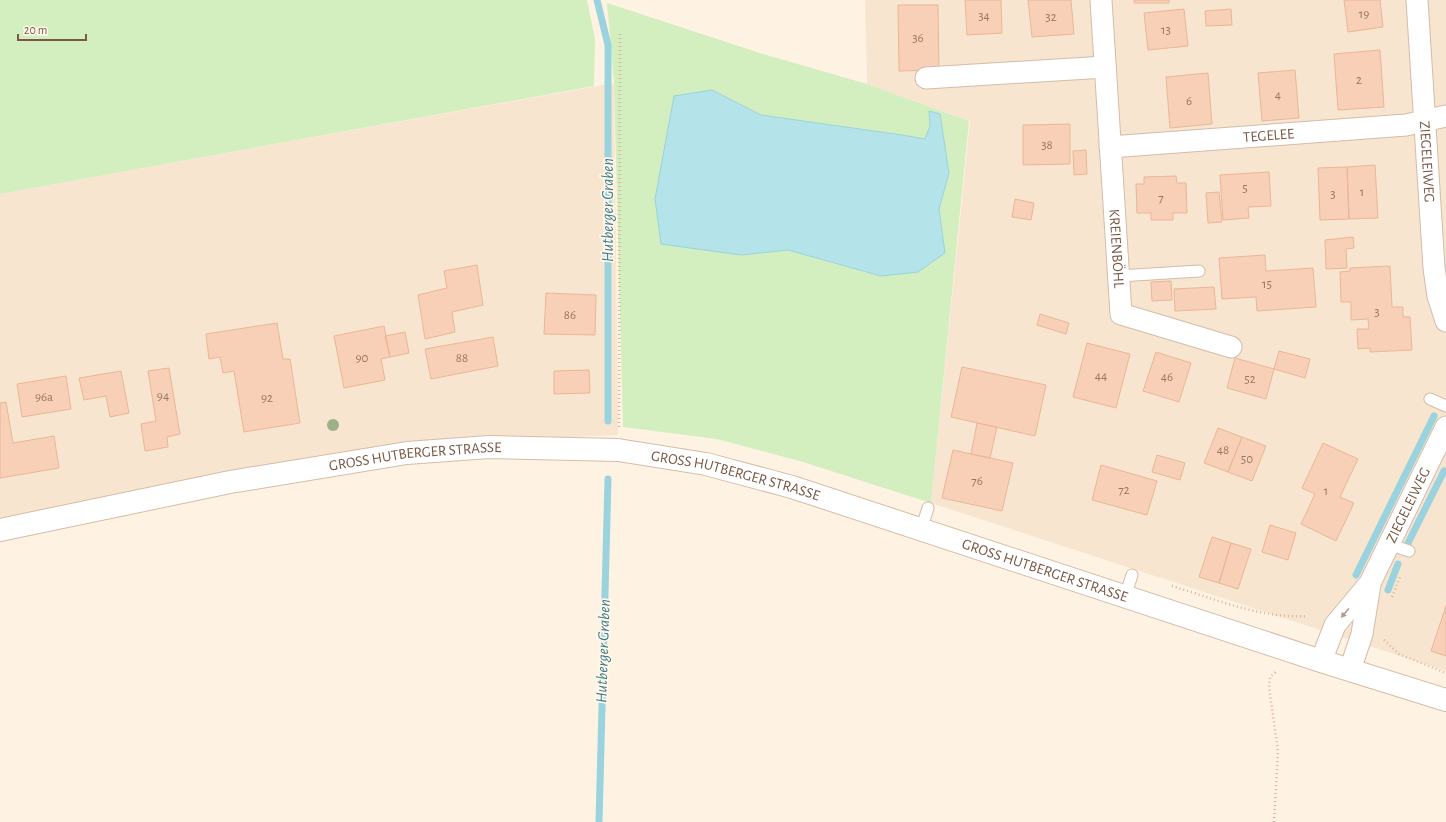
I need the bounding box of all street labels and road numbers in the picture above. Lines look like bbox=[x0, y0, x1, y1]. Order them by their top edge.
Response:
street label: ZIEGELEIWEG bbox=[1417, 120, 1437, 203]
street label: TEGELEE bbox=[1242, 126, 1295, 145]
street label: KREIENBÖHL bbox=[1107, 208, 1128, 289]
street label: GROSS HUTBERGER STRASSE bbox=[328, 439, 501, 473]
street label: GROSS HUTBERGER STRASSE bbox=[650, 448, 822, 503]
street label: ZIEGELEIWEG bbox=[1383, 465, 1433, 545]
street label: GROSS HUTBERGER STRASSE bbox=[960, 536, 1130, 604]

